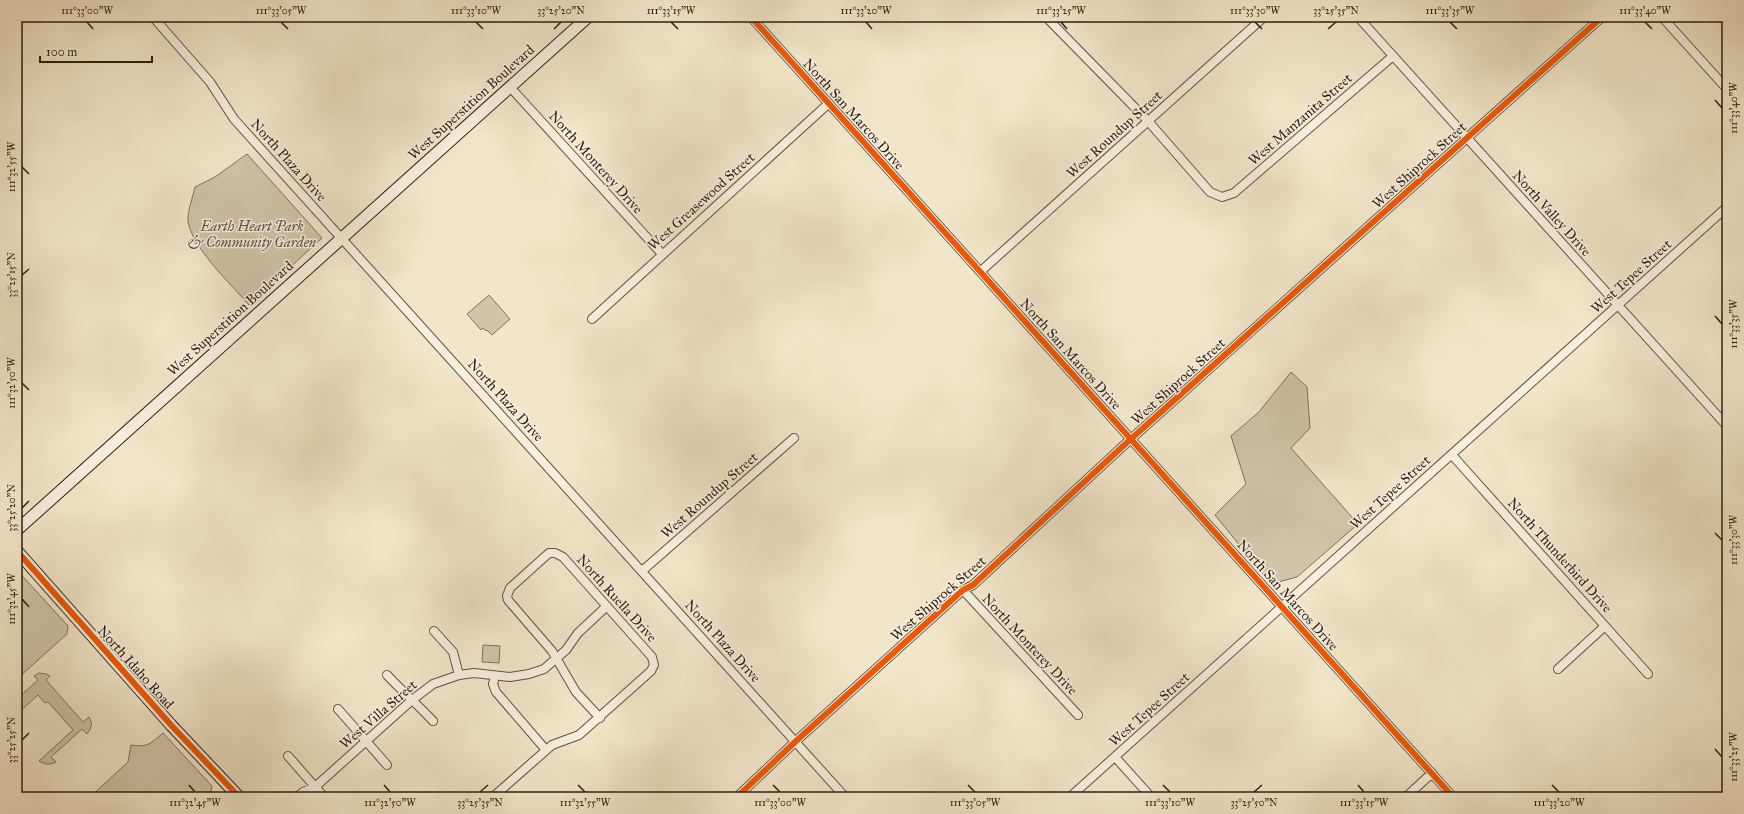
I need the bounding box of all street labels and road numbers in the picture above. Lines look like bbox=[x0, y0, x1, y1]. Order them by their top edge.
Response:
street label: West Superstition Boulevard bbox=[405, 41, 538, 163]
street label: North San Marcos Drive bbox=[799, 55, 908, 173]
street label: West Manzanita Street bbox=[1245, 70, 1356, 169]
street label: West Roundup Street bbox=[1063, 87, 1166, 182]
street label: North Monterey Drive bbox=[545, 107, 646, 217]
street label: North Plaza Drive bbox=[247, 116, 330, 205]
street label: West Shiprock Street bbox=[1369, 119, 1470, 212]
street label: West Greasewood Street bbox=[644, 149, 758, 254]
street label: North Valley Drive bbox=[1509, 167, 1595, 260]
street label: West Tepee Street bbox=[1588, 236, 1675, 317]
street label: West Superstition Boulevard bbox=[164, 257, 297, 379]
street label: North San Marcos Drive bbox=[1016, 295, 1125, 413]
street label: West Shiprock Street bbox=[1128, 335, 1229, 428]
street label: North Plaza Drive bbox=[464, 356, 547, 445]
street label: West Roundup Street bbox=[657, 449, 761, 542]
street label: West Tepee Street bbox=[1347, 452, 1434, 533]
street label: North Thunderbird Drive bbox=[1504, 495, 1616, 616]
street label: North San Marcos Drive bbox=[1233, 536, 1342, 654]
street label: North Ruella Drive bbox=[573, 551, 660, 646]
street label: West Shiprock Street bbox=[887, 552, 990, 644]
street label: North Monterey Drive bbox=[978, 590, 1081, 699]
street label: North Plaza Drive bbox=[681, 597, 764, 686]
street label: North Idaho Road bbox=[94, 622, 177, 712]
street label: West Tepee Street bbox=[1106, 669, 1193, 750]
street label: West Villa Street bbox=[336, 676, 420, 752]

